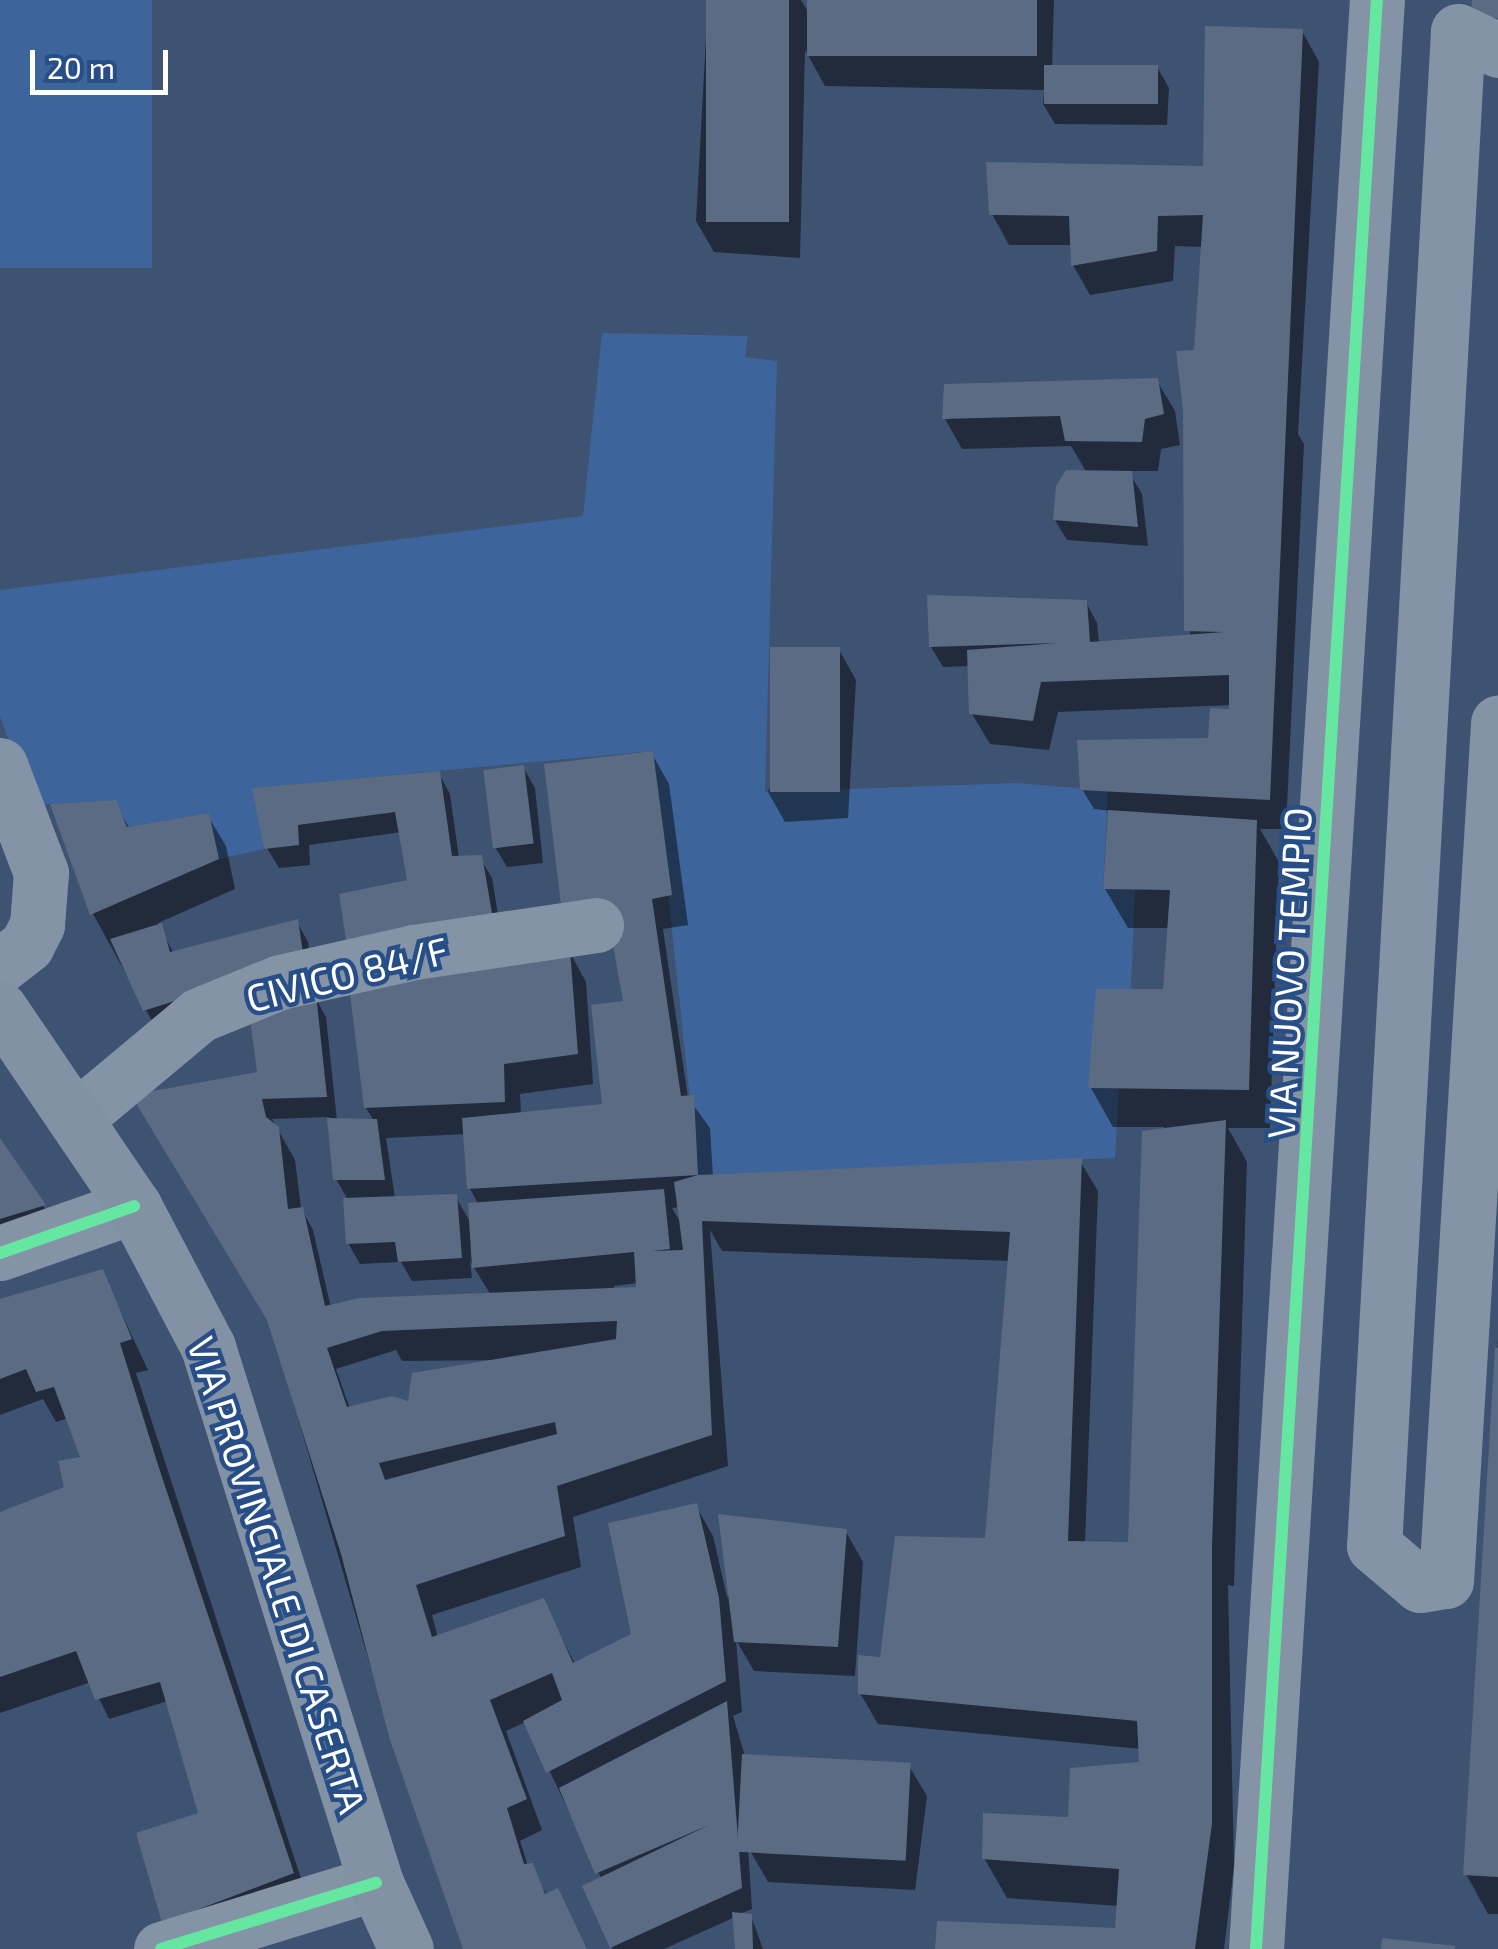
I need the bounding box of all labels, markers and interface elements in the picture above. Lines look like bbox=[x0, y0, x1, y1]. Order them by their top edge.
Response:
scale bar bbox=[35, 30, 172, 92]
text: 20 m bbox=[47, 49, 115, 85]
street label: VIA NUOVO TEMPIO bbox=[1257, 805, 1321, 1141]
street label: CIVICO 84/F bbox=[241, 927, 453, 1021]
street label: VIA PROVINCIALE DI CASERTA bbox=[178, 1331, 376, 1819]

